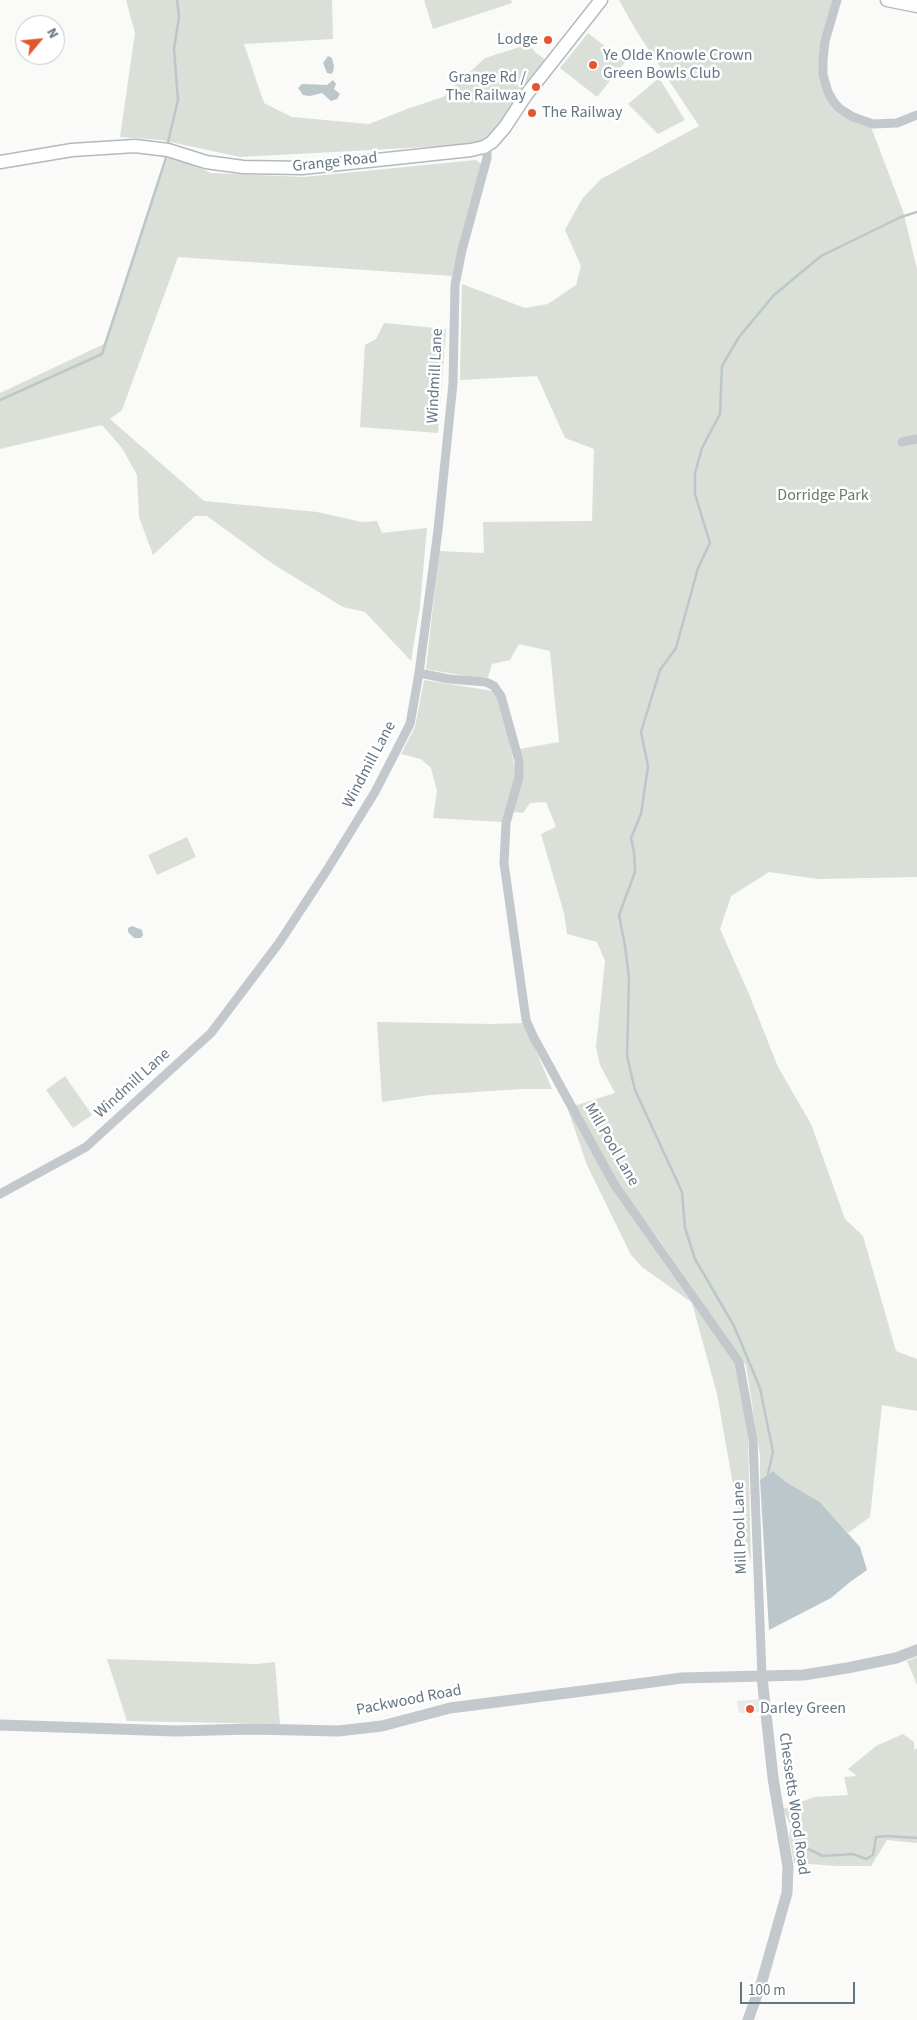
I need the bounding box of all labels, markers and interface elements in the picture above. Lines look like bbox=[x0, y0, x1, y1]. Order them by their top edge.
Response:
north arrow bbox=[15, 15, 65, 65]
text: N bbox=[41, 25, 63, 42]
place label: Lodge bbox=[497, 30, 538, 50]
marker: Lodge bbox=[542, 34, 554, 46]
place label: Ye Olde Knowle Crown Green Bowls Club bbox=[603, 46, 753, 84]
marker: Ye Olde Knowle Crown Green Bowls Club bbox=[587, 59, 599, 71]
place label: Grange Rd / The Railway bbox=[446, 68, 526, 106]
marker: Grange Rd / The Railway bbox=[530, 81, 542, 93]
place label: The Railway bbox=[542, 103, 622, 123]
marker: The Railway bbox=[526, 107, 538, 119]
street label: Grange Road bbox=[292, 149, 378, 177]
street label: Windmill Lane bbox=[424, 328, 448, 424]
park label: Dorridge Park bbox=[777, 486, 869, 506]
street label: Windmill Lane bbox=[339, 718, 401, 812]
street label: Windmill Lane bbox=[91, 1045, 175, 1123]
street label: Mill Pool Lane bbox=[579, 1100, 643, 1190]
street label: Mill Pool Lane bbox=[730, 1481, 752, 1575]
street label: Packwood Road bbox=[355, 1681, 463, 1721]
place label: Darley Green bbox=[760, 1699, 846, 1719]
marker: Darley Green bbox=[744, 1703, 756, 1715]
street label: Chessetts Wood Road bbox=[774, 1732, 812, 1876]
scale bar bbox=[742, 1972, 857, 2004]
text: 100 m bbox=[748, 1980, 786, 2001]

